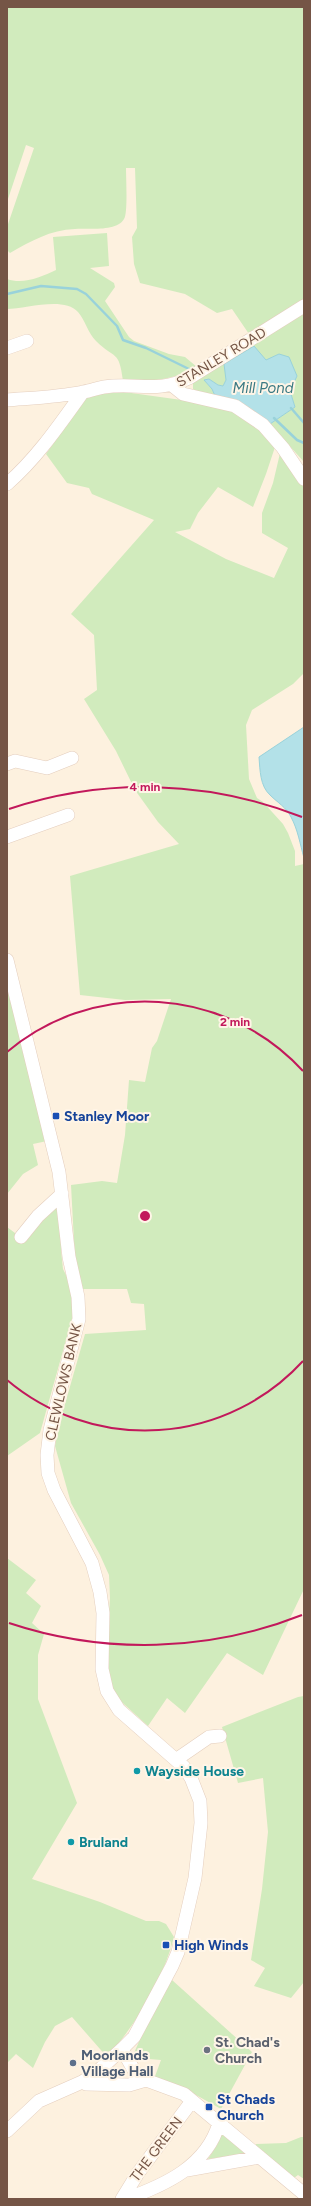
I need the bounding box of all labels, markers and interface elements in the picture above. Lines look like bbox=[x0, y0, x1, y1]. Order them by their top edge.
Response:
street label: STANLEY ROAD bbox=[173, 324, 269, 391]
water label: Mill Pond bbox=[233, 379, 294, 397]
text: 4 min bbox=[130, 780, 161, 794]
text: 2 min bbox=[220, 1015, 250, 1029]
place label: Stanley Moor bbox=[64, 1108, 150, 1125]
marker: Stanley Moor bbox=[51, 1111, 61, 1121]
centre of rings bbox=[138, 1209, 152, 1223]
street label: CLEWLOWS BANK bbox=[42, 1321, 85, 1442]
place label: Wayside House bbox=[145, 1763, 244, 1780]
marker: Wayside House bbox=[132, 1766, 142, 1776]
place label: Bruland bbox=[79, 1834, 128, 1851]
marker: Bruland bbox=[66, 1837, 76, 1847]
place label: High Winds bbox=[174, 1937, 249, 1954]
marker: High Winds bbox=[161, 1940, 171, 1950]
place label: St. Chad's Church bbox=[215, 2034, 280, 2067]
marker: St. Chad's Church bbox=[202, 2045, 212, 2055]
place label: Moorlands Village Hall bbox=[81, 2047, 153, 2080]
marker: Moorlands Village Hall bbox=[68, 2058, 78, 2068]
place label: St Chads Church bbox=[217, 2091, 275, 2124]
marker: St Chads Church bbox=[204, 2102, 214, 2112]
street label: THE GREEN bbox=[126, 2114, 186, 2185]

